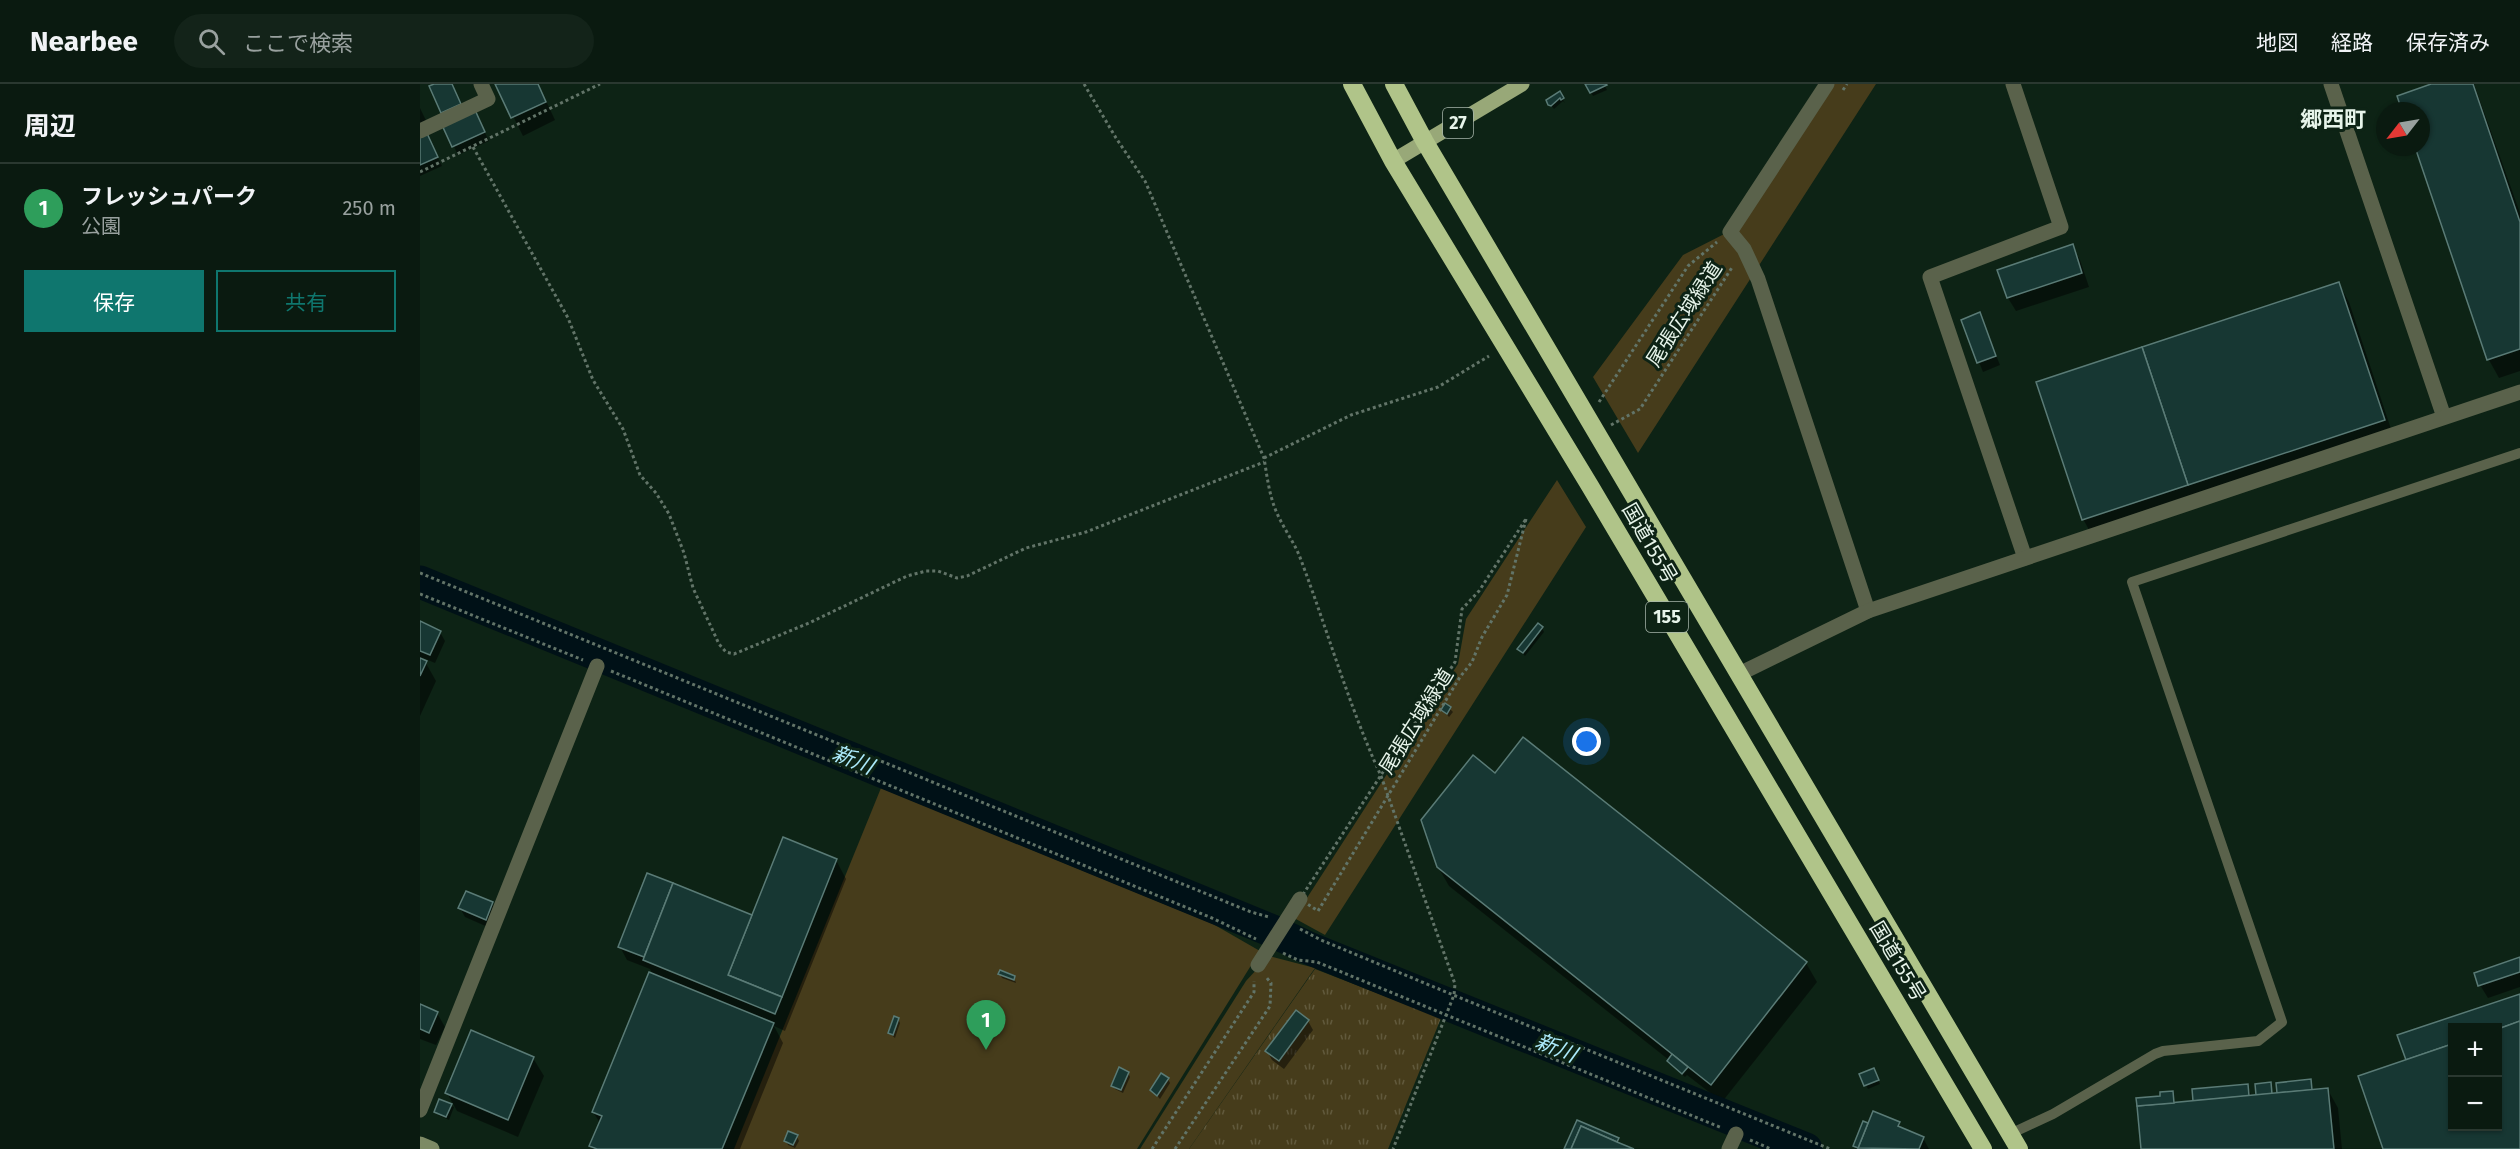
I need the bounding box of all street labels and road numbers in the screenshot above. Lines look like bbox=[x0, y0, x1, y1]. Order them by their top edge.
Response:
road number: 27 bbox=[1443, 108, 1473, 138]
street label: 尾張広域緑道 bbox=[1641, 257, 1727, 371]
street label: 国道155号 bbox=[1617, 499, 1683, 587]
road number: 155 bbox=[1646, 602, 1688, 632]
street label: 尾張広域緑道 bbox=[1374, 664, 1458, 778]
street label: 国道155号 bbox=[1865, 917, 1931, 1005]

